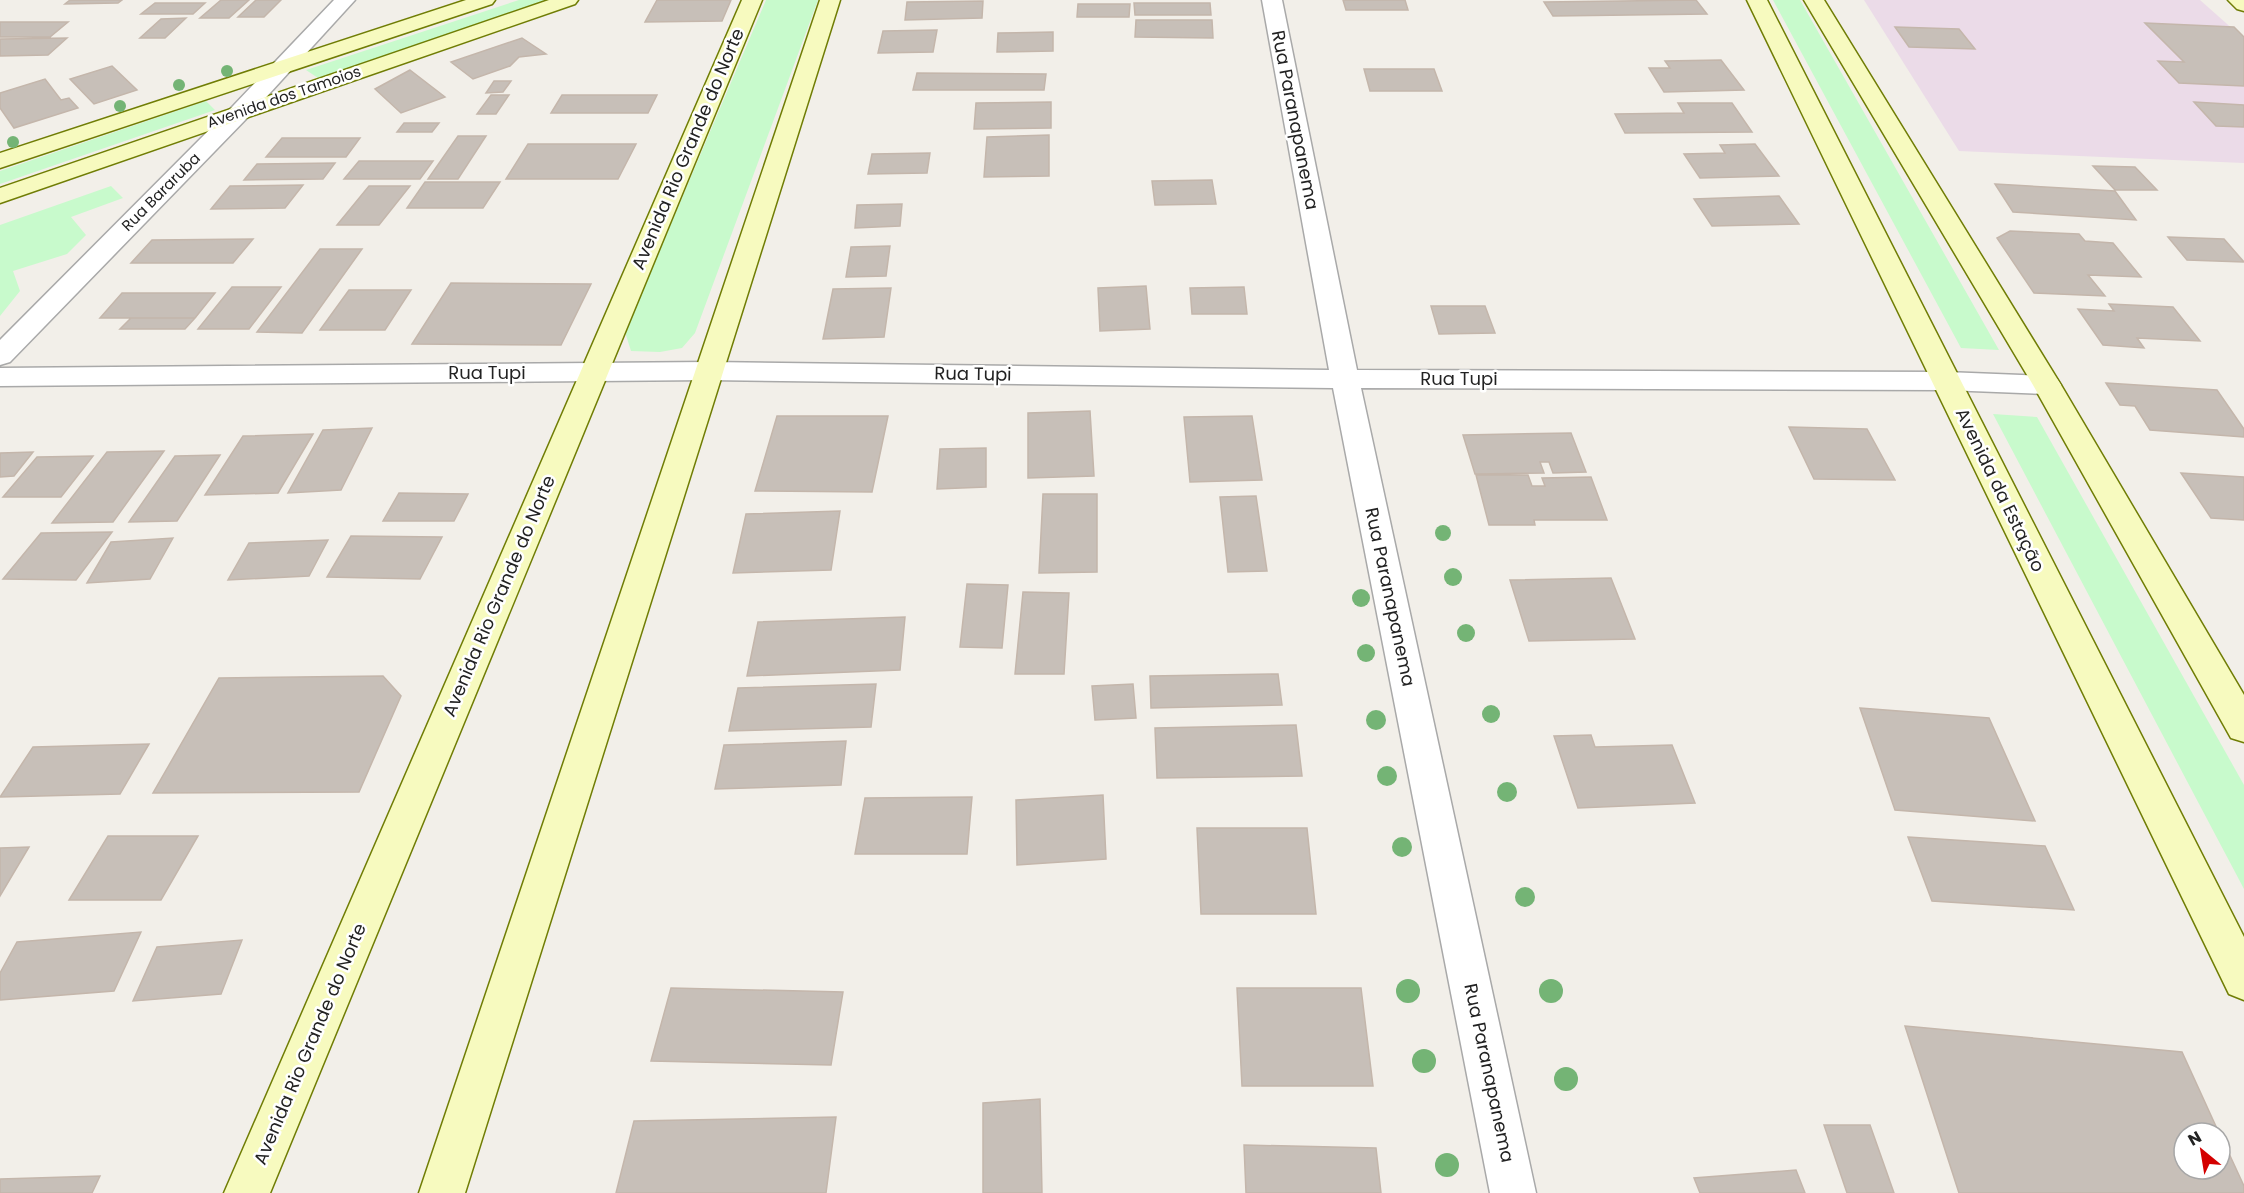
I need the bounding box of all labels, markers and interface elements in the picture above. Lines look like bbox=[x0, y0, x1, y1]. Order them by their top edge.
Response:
street label: Avenida Rio Grande do Norte bbox=[625, 24, 750, 273]
street label: Rua Paranapanema bbox=[1266, 28, 1325, 212]
street label: Avenida dos Tamoios bbox=[204, 60, 364, 133]
street label: Rua Bararuba bbox=[117, 148, 205, 236]
street label: Rua Tupi bbox=[448, 360, 526, 385]
street label: Rua Tupi bbox=[934, 360, 1012, 387]
street label: Rua Tupi bbox=[1420, 366, 1498, 391]
street label: Avenida da Estação bbox=[1950, 404, 2051, 576]
street label: Avenida Rio Grande do Norte bbox=[436, 471, 561, 720]
street label: Rua Paranapanema bbox=[1359, 505, 1422, 689]
street label: Avenida Rio Grande do Norte bbox=[247, 919, 372, 1168]
street label: Rua Paranapanema bbox=[1458, 981, 1521, 1165]
north arrow bbox=[2172, 1121, 2232, 1181]
text: N bbox=[2184, 1125, 2206, 1151]

